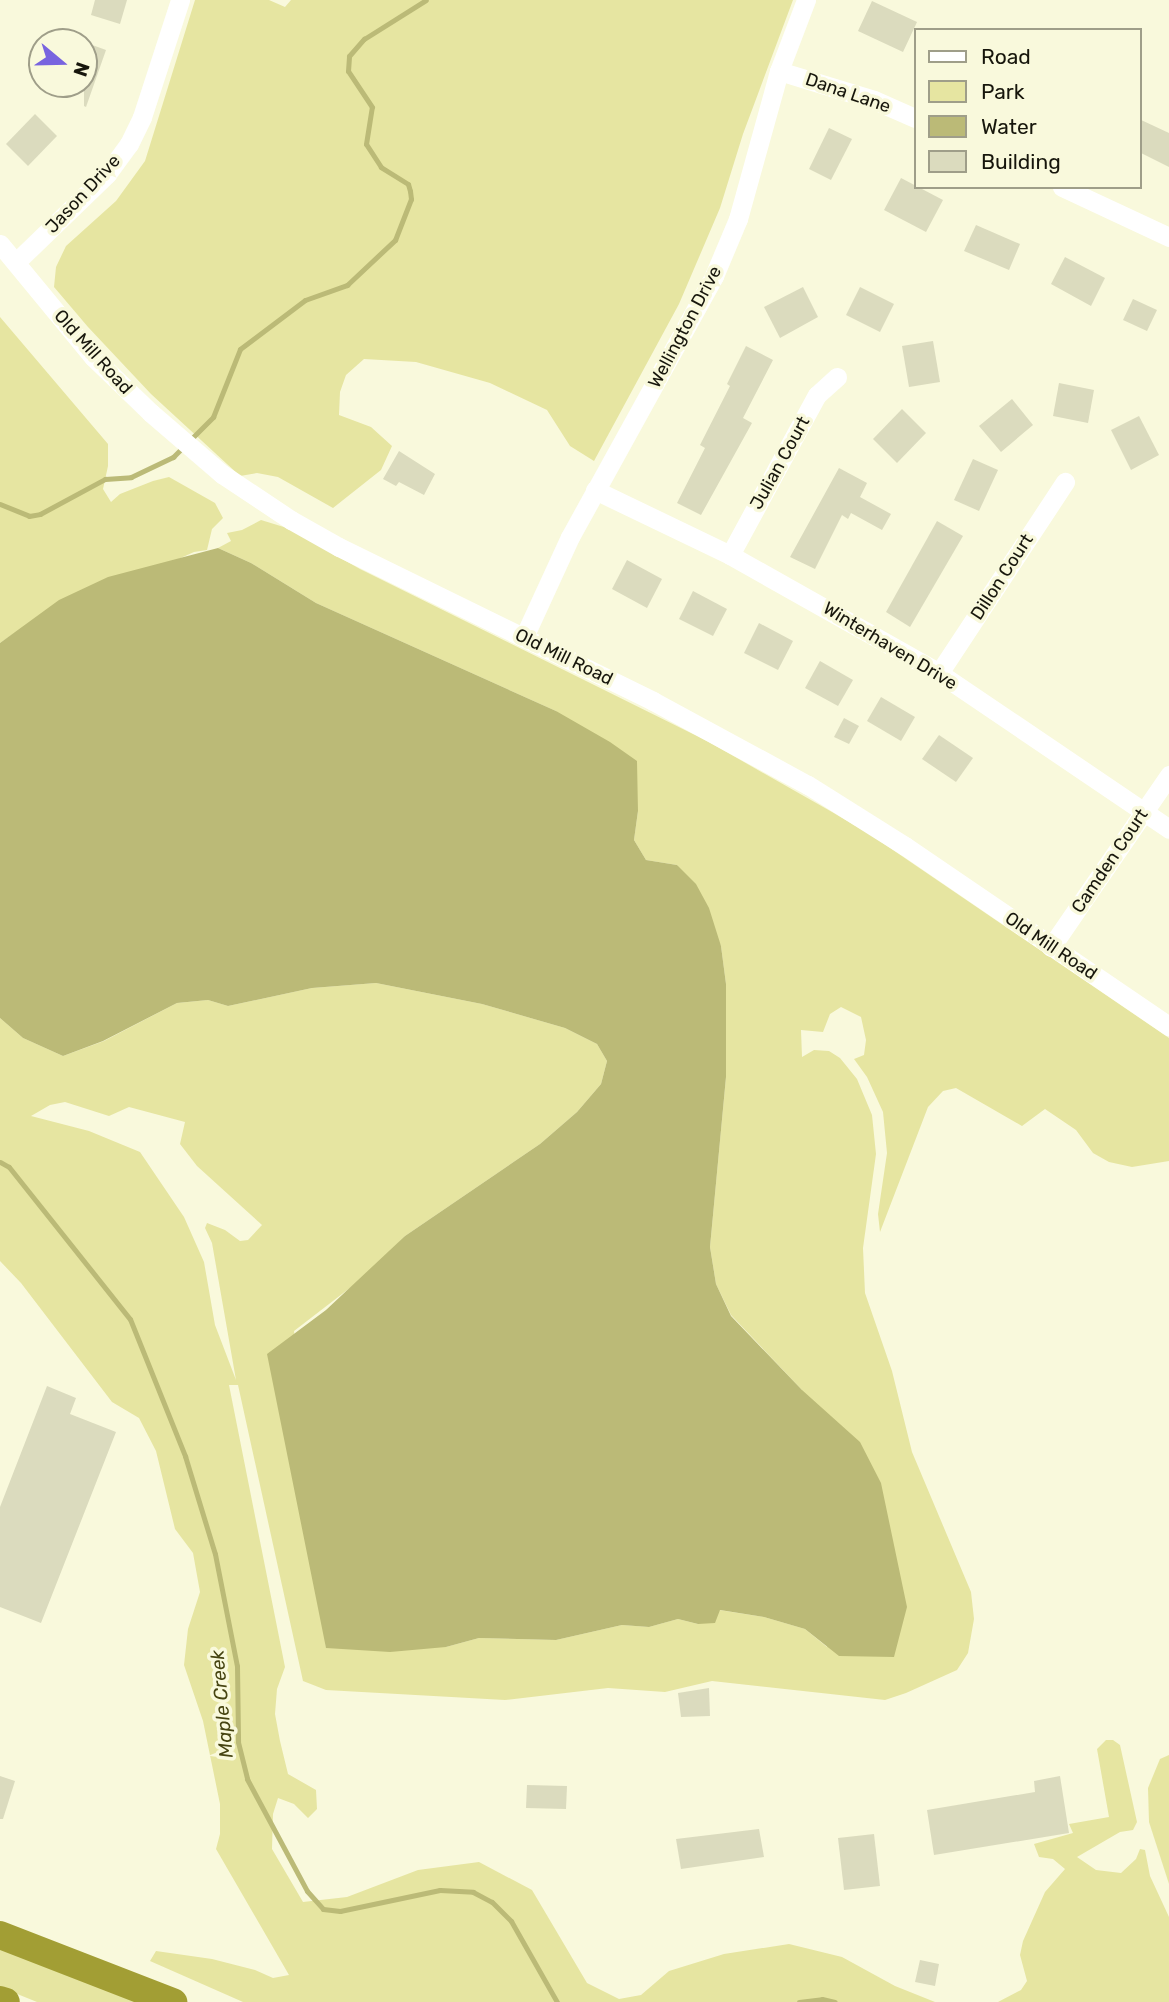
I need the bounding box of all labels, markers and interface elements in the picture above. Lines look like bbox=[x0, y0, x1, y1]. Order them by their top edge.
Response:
north arrow bbox=[28, 28, 98, 98]
legend bbox=[914, 28, 1141, 189]
text: Road bbox=[981, 44, 1031, 69]
text: N bbox=[68, 59, 95, 80]
street label: Dana Lane bbox=[803, 68, 893, 118]
text: Park bbox=[981, 79, 1025, 104]
text: Water bbox=[981, 114, 1037, 139]
text: Building bbox=[981, 149, 1061, 174]
street label: Jason Drive bbox=[41, 150, 125, 238]
street label: Wellington Drive bbox=[644, 262, 726, 392]
street label: Old Mill Road bbox=[49, 305, 137, 399]
street label: Julian Court bbox=[746, 413, 814, 513]
street label: Dillon Court bbox=[966, 530, 1038, 624]
street label: Winterhaven Drive bbox=[819, 597, 961, 695]
street label: Old Mill Road bbox=[512, 624, 616, 690]
street label: Camden Court bbox=[1067, 805, 1153, 917]
street label: Old Mill Road bbox=[1001, 907, 1101, 985]
water label: Maple Creek bbox=[206, 1649, 238, 1759]

